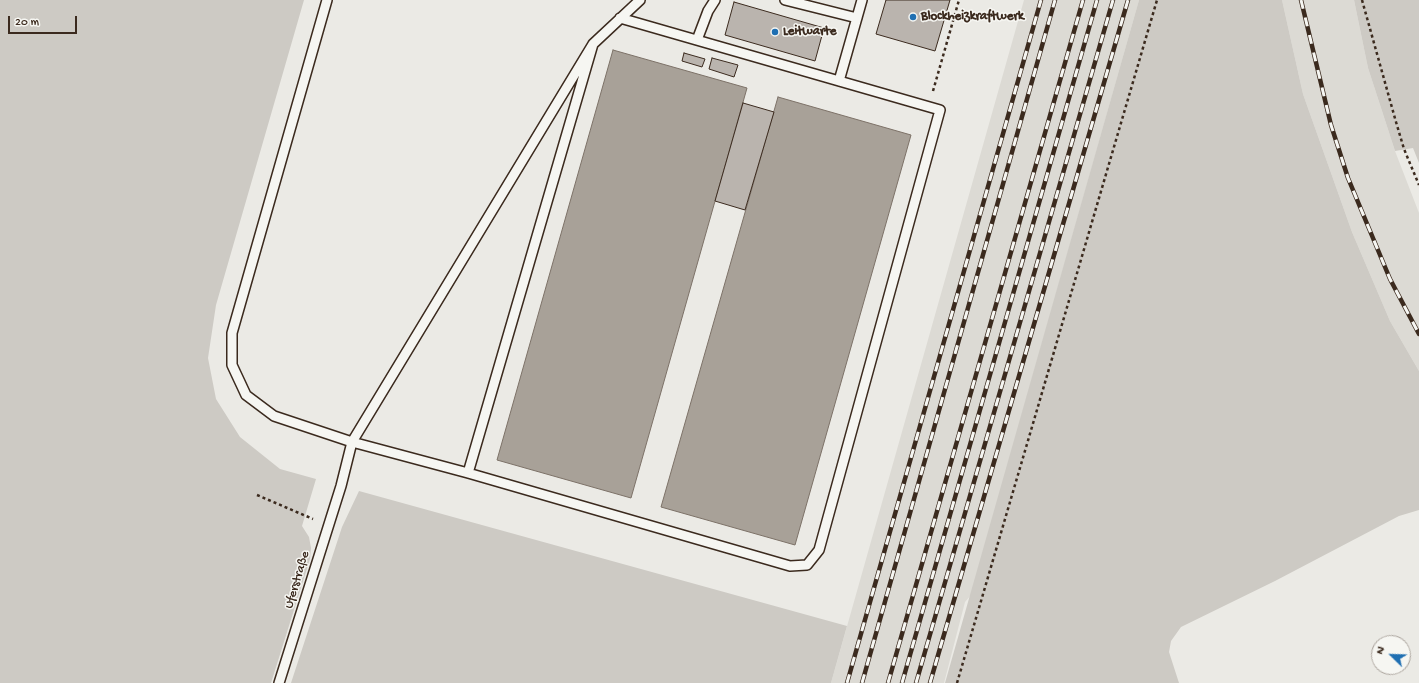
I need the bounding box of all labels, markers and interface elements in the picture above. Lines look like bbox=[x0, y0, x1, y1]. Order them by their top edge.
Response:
scale bar bbox=[10, 8, 79, 34]
place label: Blockheizkraftwerk bbox=[921, 9, 1024, 25]
marker: Blockheizkraftwerk bbox=[908, 12, 918, 22]
text: 20 m bbox=[15, 16, 39, 30]
place label: Leitwarte bbox=[783, 24, 837, 40]
marker: Leitwarte bbox=[770, 27, 780, 37]
street label: Uferstraße bbox=[282, 549, 314, 611]
north arrow bbox=[1371, 635, 1411, 675]
text: N bbox=[1374, 645, 1388, 656]

